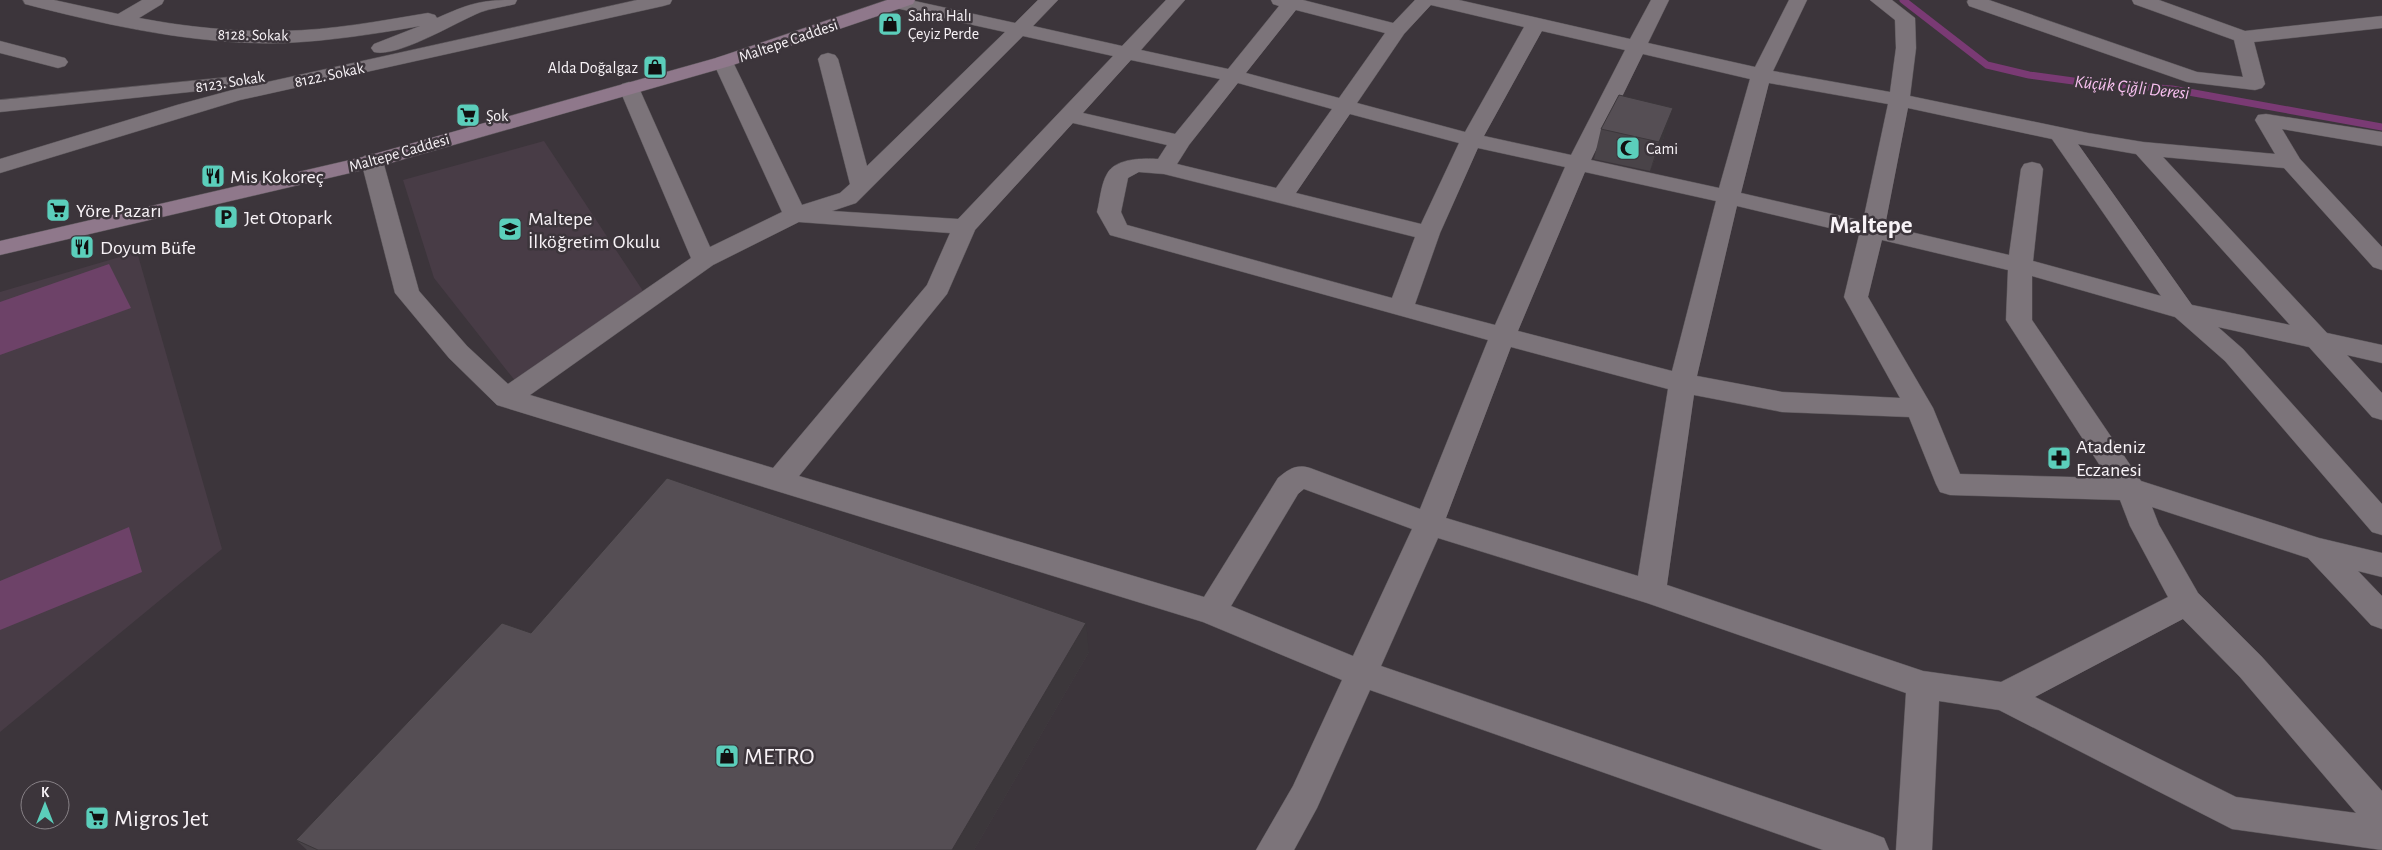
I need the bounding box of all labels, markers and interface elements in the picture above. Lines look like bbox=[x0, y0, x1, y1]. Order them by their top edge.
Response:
place label: Sahra Halı Çeyiz Perde bbox=[908, 8, 979, 43]
shop icon: Sahra Halı Çeyiz Perde bbox=[877, 11, 903, 37]
street label: Maltepe Caddesi bbox=[737, 17, 840, 65]
street label: 8128. Sokak bbox=[217, 26, 289, 44]
shop icon: Alda Doğalgaz bbox=[642, 54, 668, 80]
street label: 8122. Sokak bbox=[293, 60, 366, 90]
place label: Alda Doğalgaz bbox=[548, 60, 638, 76]
street label: 8123. Sokak bbox=[194, 69, 267, 95]
water label: Küçük Çiğli Deresi bbox=[2074, 73, 2190, 103]
supermarket icon: Şok bbox=[455, 102, 481, 128]
place label: Şok bbox=[486, 108, 509, 124]
street label: Maltepe Caddesi bbox=[347, 131, 451, 175]
mosque icon: Cami bbox=[1615, 135, 1641, 161]
place label: Cami bbox=[1646, 141, 1678, 157]
restaurant icon: Mis Kokoreç bbox=[200, 163, 226, 189]
place label: Mis Kokoreç bbox=[230, 167, 324, 187]
supermarket icon: Yöre Pazarı bbox=[45, 197, 71, 223]
place label: Yöre Pazarı bbox=[76, 201, 162, 221]
parking icon: Jet Otopark bbox=[213, 204, 239, 230]
place label: Jet Otopark bbox=[244, 208, 332, 228]
place label: Maltepe İlköğretim Okulu bbox=[528, 209, 660, 252]
district label: Maltepe bbox=[1829, 213, 1913, 238]
school or university icon: Maltepe İlköğretim Okulu bbox=[497, 216, 523, 242]
restaurant icon: Doyum Büfe bbox=[69, 234, 95, 260]
place label: Doyum Büfe bbox=[100, 238, 196, 258]
place label: Atadeniz Eczanesi bbox=[2076, 437, 2146, 480]
pharmacy icon: Atadeniz Eczanesi bbox=[2046, 445, 2072, 471]
shop icon: METRO bbox=[714, 743, 740, 769]
place label: METRO bbox=[744, 745, 815, 769]
north arrow bbox=[20, 780, 70, 830]
text: K bbox=[41, 786, 50, 800]
supermarket icon: Migros Jet bbox=[84, 805, 110, 831]
place label: Migros Jet bbox=[114, 807, 209, 831]

